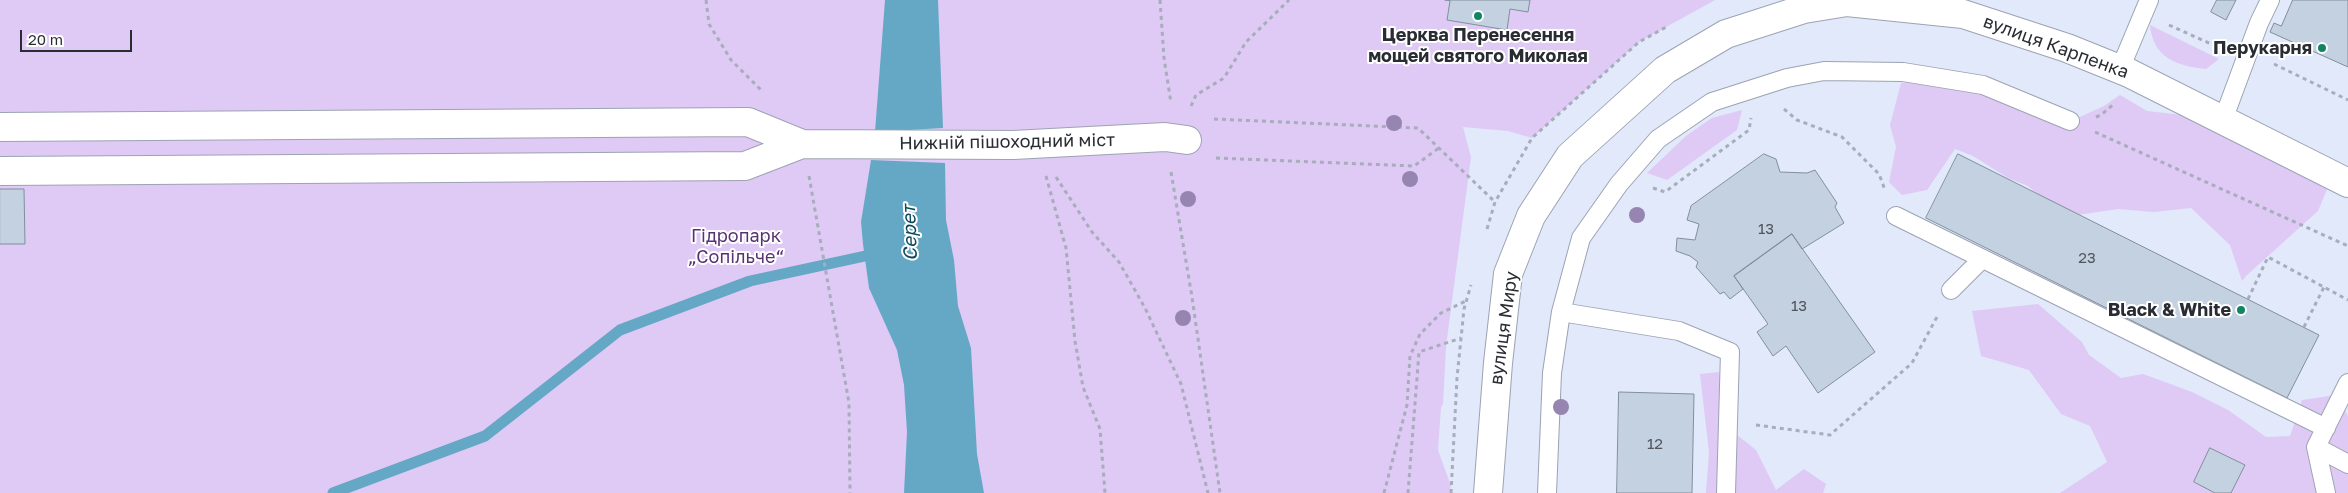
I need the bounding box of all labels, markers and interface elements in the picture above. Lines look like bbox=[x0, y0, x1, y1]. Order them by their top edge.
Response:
marker: Церква Перенесення мощей святого Миколая bbox=[1472, 10, 1484, 22]
street label: вулиця Карпенка bbox=[1980, 11, 2132, 83]
scale bar bbox=[22, 20, 135, 52]
place label: Церква Перенесення мощей святого Миколая bbox=[1368, 24, 1588, 66]
text: 20 m bbox=[28, 30, 63, 48]
place label: Перукарня bbox=[2213, 37, 2312, 59]
marker: Перукарня bbox=[2316, 42, 2328, 54]
street label: Нижній пішоходний міст bbox=[899, 129, 1115, 155]
water label: Серет bbox=[898, 205, 922, 261]
house number: 13 bbox=[1758, 220, 1774, 238]
park label: Гідропарк „Сопільче“ bbox=[688, 225, 784, 268]
house number: 23 bbox=[2078, 249, 2096, 267]
street label: вулиця Миру bbox=[1485, 270, 1523, 386]
house number: 13 bbox=[1791, 297, 1807, 315]
place label: Black & White bbox=[2108, 299, 2231, 321]
marker: Black & White bbox=[2235, 304, 2247, 316]
house number: 12 bbox=[1647, 435, 1663, 453]

